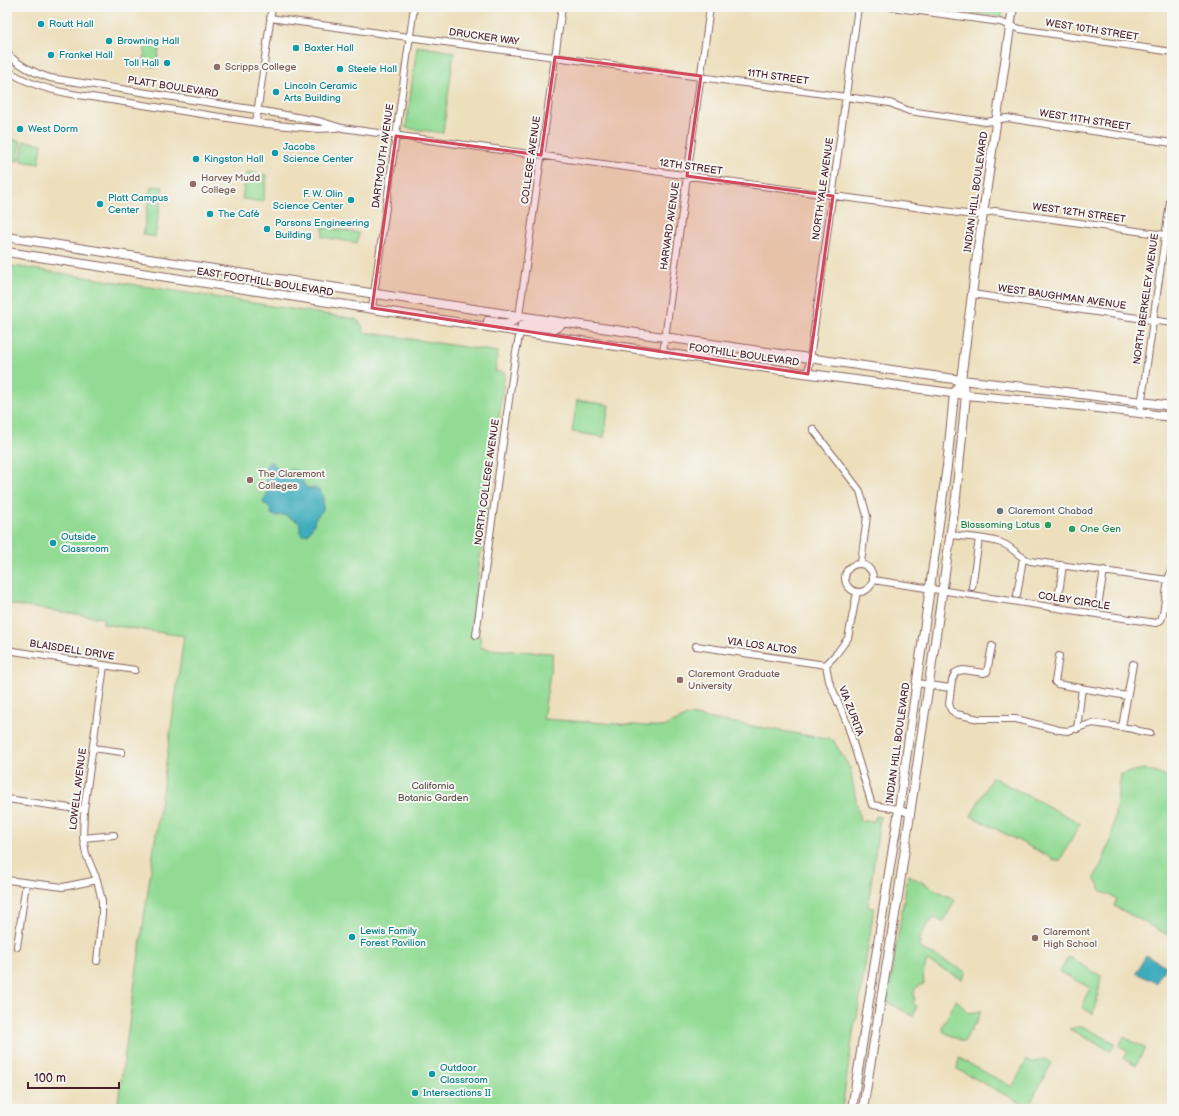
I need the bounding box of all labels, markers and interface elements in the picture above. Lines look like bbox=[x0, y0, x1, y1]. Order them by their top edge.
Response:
street label: WEST 10TH STREET bbox=[1045, 17, 1139, 43]
place label: Routt Hall bbox=[49, 18, 94, 30]
marker: Routt Hall bbox=[36, 19, 46, 29]
street label: DRUCKER WAY bbox=[448, 26, 520, 48]
place label: Browning Hall bbox=[117, 35, 179, 47]
marker: Browning Hall bbox=[104, 36, 114, 46]
place label: Baxter Hall bbox=[304, 42, 354, 54]
marker: Baxter Hall bbox=[291, 43, 301, 53]
place label: Frankel Hall bbox=[59, 49, 113, 61]
marker: Frankel Hall bbox=[46, 50, 56, 60]
place label: Toll Hall bbox=[124, 57, 159, 69]
marker: Toll Hall bbox=[162, 58, 172, 68]
place label: Scripps College bbox=[225, 61, 296, 73]
marker: Scripps College bbox=[212, 62, 222, 72]
place label: Steele Hall bbox=[348, 63, 397, 75]
marker: Steele Hall bbox=[335, 64, 345, 74]
street label: 11TH STREET bbox=[747, 67, 809, 87]
street label: PLATT BOULEVARD bbox=[127, 74, 219, 100]
place label: Lincoln Ceramic Arts Building bbox=[284, 80, 357, 104]
marker: Lincoln Ceramic Arts Building bbox=[271, 87, 281, 97]
street label: DARTMOUTH AVENUE bbox=[370, 103, 396, 209]
street label: WEST 11TH STREET bbox=[1039, 107, 1131, 133]
street label: COLLEGE AVENUE bbox=[519, 115, 543, 205]
place label: West Dorm bbox=[28, 123, 78, 135]
marker: West Dorm bbox=[15, 124, 25, 134]
street label: INDIAN HILL BOULEVARD bbox=[962, 131, 990, 253]
street label: NORTH YALE AVENUE bbox=[810, 137, 836, 241]
place label: Jacobs Science Center bbox=[283, 141, 354, 165]
marker: Jacobs Science Center bbox=[270, 148, 280, 158]
place label: Kingston Hall bbox=[204, 153, 263, 165]
marker: Kingston Hall bbox=[191, 154, 201, 164]
street label: 12TH STREET bbox=[659, 157, 723, 177]
place label: Harvey Mudd College bbox=[201, 172, 261, 196]
marker: Harvey Mudd College bbox=[188, 179, 198, 189]
street label: HARVARD AVENUE bbox=[658, 181, 682, 271]
place label: F. W. Olin Science Center bbox=[273, 188, 343, 212]
place label: Platt Campus Center bbox=[108, 192, 168, 216]
marker: F. W. Olin Science Center bbox=[346, 195, 356, 205]
marker: Platt Campus Center bbox=[95, 199, 105, 209]
street label: WEST 12TH STREET bbox=[1032, 201, 1126, 225]
place label: The Café bbox=[218, 208, 259, 220]
marker: The Café bbox=[205, 209, 215, 219]
place label: Parsons Engineering Building bbox=[275, 217, 370, 241]
marker: Parsons Engineering Building bbox=[262, 224, 272, 234]
street label: NORTH BERKELEY AVENUE bbox=[1131, 232, 1161, 365]
street label: EAST FOOTHILL BOULEVARD bbox=[196, 265, 334, 299]
street label: WEST BAUGHMAN AVENUE bbox=[997, 282, 1127, 312]
street label: FOOTHILL BOULEVARD bbox=[688, 341, 800, 369]
street label: NORTH COLLEGE AVENUE bbox=[472, 418, 502, 546]
place label: The Claremont Colleges bbox=[258, 468, 325, 492]
marker: The Claremont Colleges bbox=[245, 475, 255, 485]
place label: Claremont Chabad bbox=[1008, 505, 1093, 517]
marker: Claremont Chabad bbox=[995, 506, 1005, 516]
place label: Blossoming Lotus bbox=[960, 519, 1040, 531]
marker: Blossoming Lotus bbox=[1043, 520, 1053, 530]
place label: One Gen bbox=[1080, 523, 1121, 535]
marker: One Gen bbox=[1067, 524, 1077, 534]
place label: Outside Classroom bbox=[61, 531, 109, 555]
marker: Outside Classroom bbox=[48, 538, 58, 548]
street label: COLBY CIRCLE bbox=[1037, 589, 1111, 613]
street label: VIA LOS ALTOS bbox=[727, 635, 797, 657]
street label: BLAISDELL DRIVE bbox=[28, 637, 116, 663]
place label: Claremont Graduate University bbox=[688, 668, 780, 692]
marker: Claremont Graduate University bbox=[675, 675, 685, 685]
street label: INDIAN HILL BOULEVARD bbox=[884, 682, 912, 804]
street label: VIA ZURITA bbox=[836, 684, 866, 739]
street label: LOWELL AVENUE bbox=[67, 747, 89, 831]
park label: California Botanic Garden bbox=[398, 780, 469, 804]
place label: Lewis Family Forest Pavilion bbox=[360, 925, 426, 949]
place label: Claremont High School bbox=[1043, 926, 1097, 950]
marker: Lewis Family Forest Pavilion bbox=[347, 932, 357, 942]
marker: Claremont High School bbox=[1030, 933, 1040, 943]
place label: Outdoor Classroom bbox=[440, 1062, 488, 1086]
scale bar bbox=[28, 1064, 119, 1090]
marker: Outdoor Classroom bbox=[427, 1069, 437, 1079]
text: 100 m bbox=[34, 1071, 66, 1086]
place label: Intersections II bbox=[423, 1087, 491, 1099]
marker: Intersections II bbox=[410, 1088, 420, 1098]

